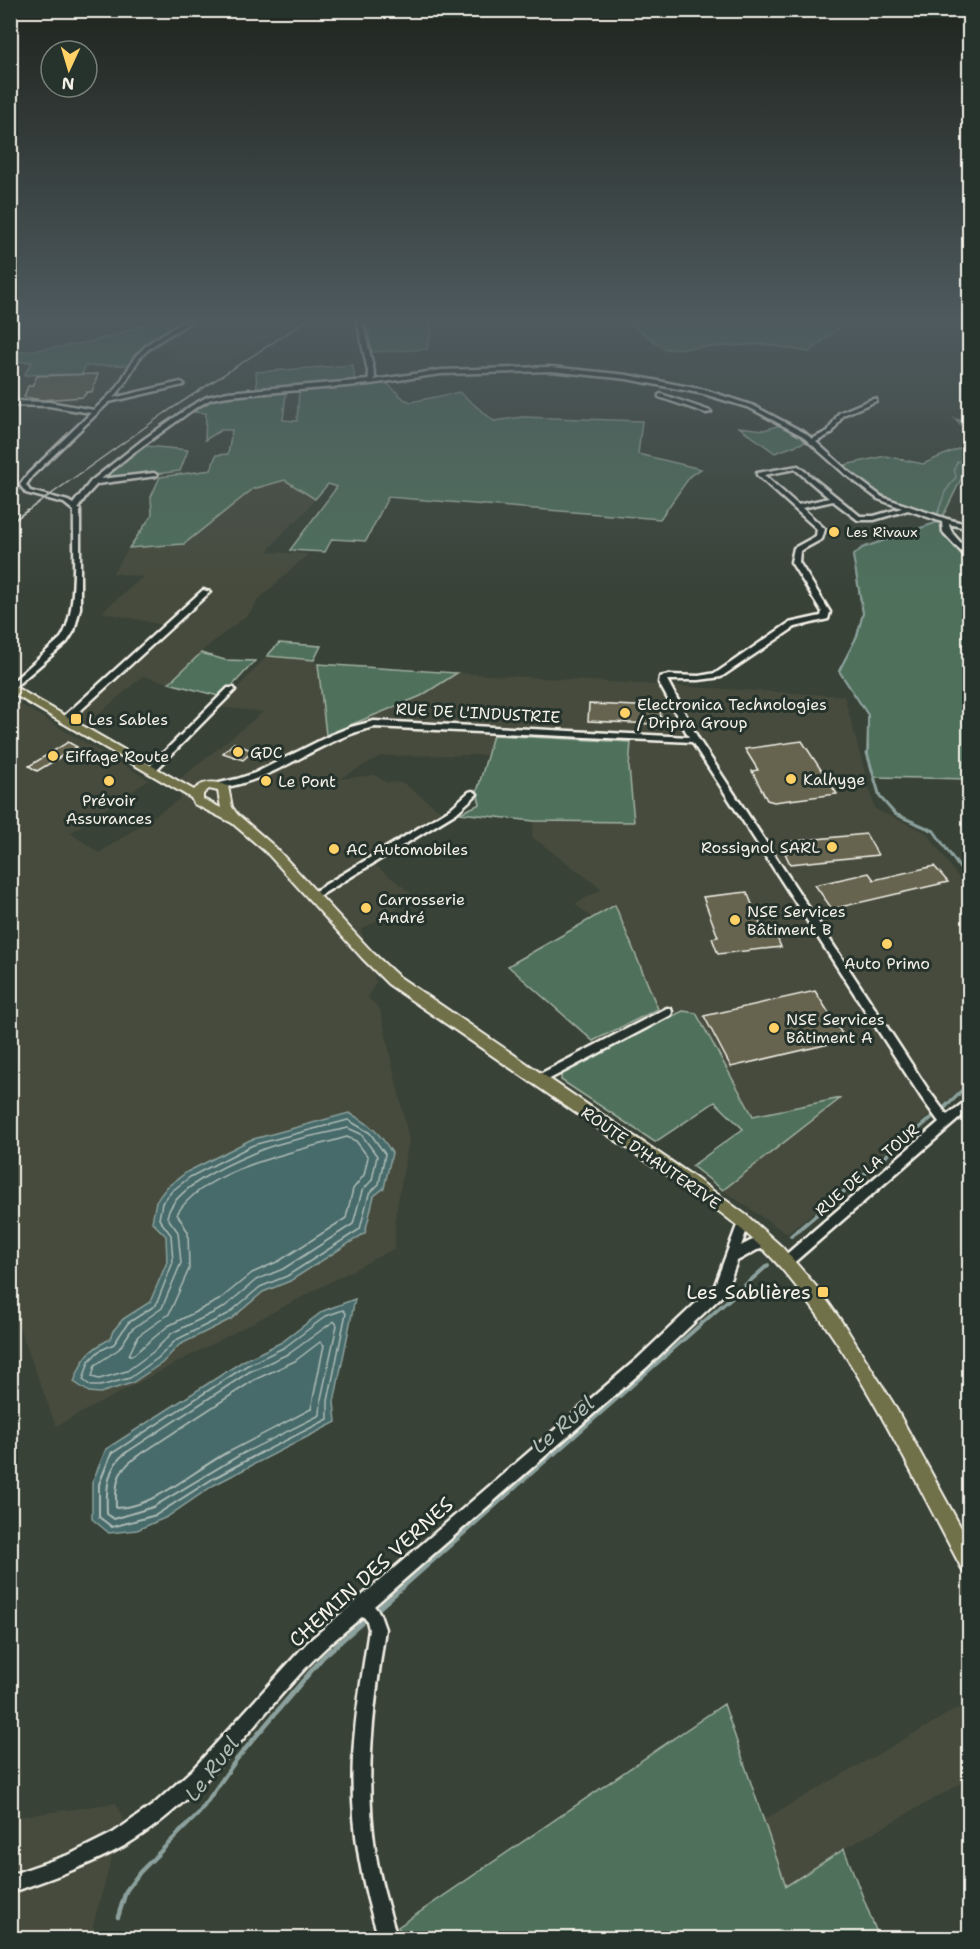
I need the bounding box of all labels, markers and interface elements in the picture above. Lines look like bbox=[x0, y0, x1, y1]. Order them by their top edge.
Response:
north arrow bbox=[39, 39, 99, 99]
text: N bbox=[61, 73, 75, 94]
place label: Les Rivaux bbox=[846, 523, 917, 541]
marker: Les Rivaux bbox=[827, 525, 841, 539]
place label: Electronica Technologies / Dripra Group bbox=[637, 694, 827, 733]
street label: RUE DE L'INDUSTRIE bbox=[395, 698, 561, 728]
marker: Electronica Technologies / Dripra Group bbox=[618, 706, 632, 720]
place label: Les Sables bbox=[88, 709, 168, 730]
marker: Les Sables bbox=[69, 712, 83, 726]
place label: GDC bbox=[250, 742, 283, 763]
marker: GDC bbox=[231, 745, 245, 759]
place label: Eiffage Route bbox=[65, 746, 169, 767]
marker: Eiffage Route bbox=[46, 749, 60, 763]
place label: Kalhyge bbox=[803, 769, 865, 790]
place label: Le Pont bbox=[278, 771, 336, 792]
marker: Kalhyge bbox=[784, 772, 798, 786]
marker: Prévoir Assurances bbox=[102, 774, 116, 788]
marker: Le Pont bbox=[259, 774, 273, 788]
place label: Prévoir Assurances bbox=[66, 790, 152, 829]
place label: Rossignol SARL bbox=[701, 837, 820, 858]
place label: AC Automobiles bbox=[346, 839, 468, 860]
marker: Rossignol SARL bbox=[825, 840, 839, 854]
marker: AC Automobiles bbox=[327, 842, 341, 856]
place label: Carrosserie André bbox=[378, 889, 465, 928]
marker: Carrosserie André bbox=[359, 901, 373, 915]
place label: NSE Services Bâtiment B bbox=[747, 901, 846, 940]
marker: NSE Services Bâtiment B bbox=[728, 913, 742, 927]
marker: Auto Primo bbox=[880, 937, 894, 951]
place label: Auto Primo bbox=[844, 953, 930, 974]
place label: NSE Services Bâtiment A bbox=[786, 1009, 885, 1048]
marker: NSE Services Bâtiment A bbox=[767, 1021, 781, 1035]
street label: ROUTE D'HAUTERIVE bbox=[577, 1102, 725, 1214]
street label: RUE DE LA TOUR bbox=[811, 1119, 923, 1221]
place label: Les Sablières bbox=[686, 1279, 811, 1305]
marker: Les Sablières bbox=[816, 1285, 830, 1299]
water label: Le Ruel bbox=[526, 1390, 600, 1460]
street label: CHEMIN DES VERNES bbox=[283, 1491, 459, 1653]
water label: Le Ruel bbox=[178, 1731, 246, 1807]

